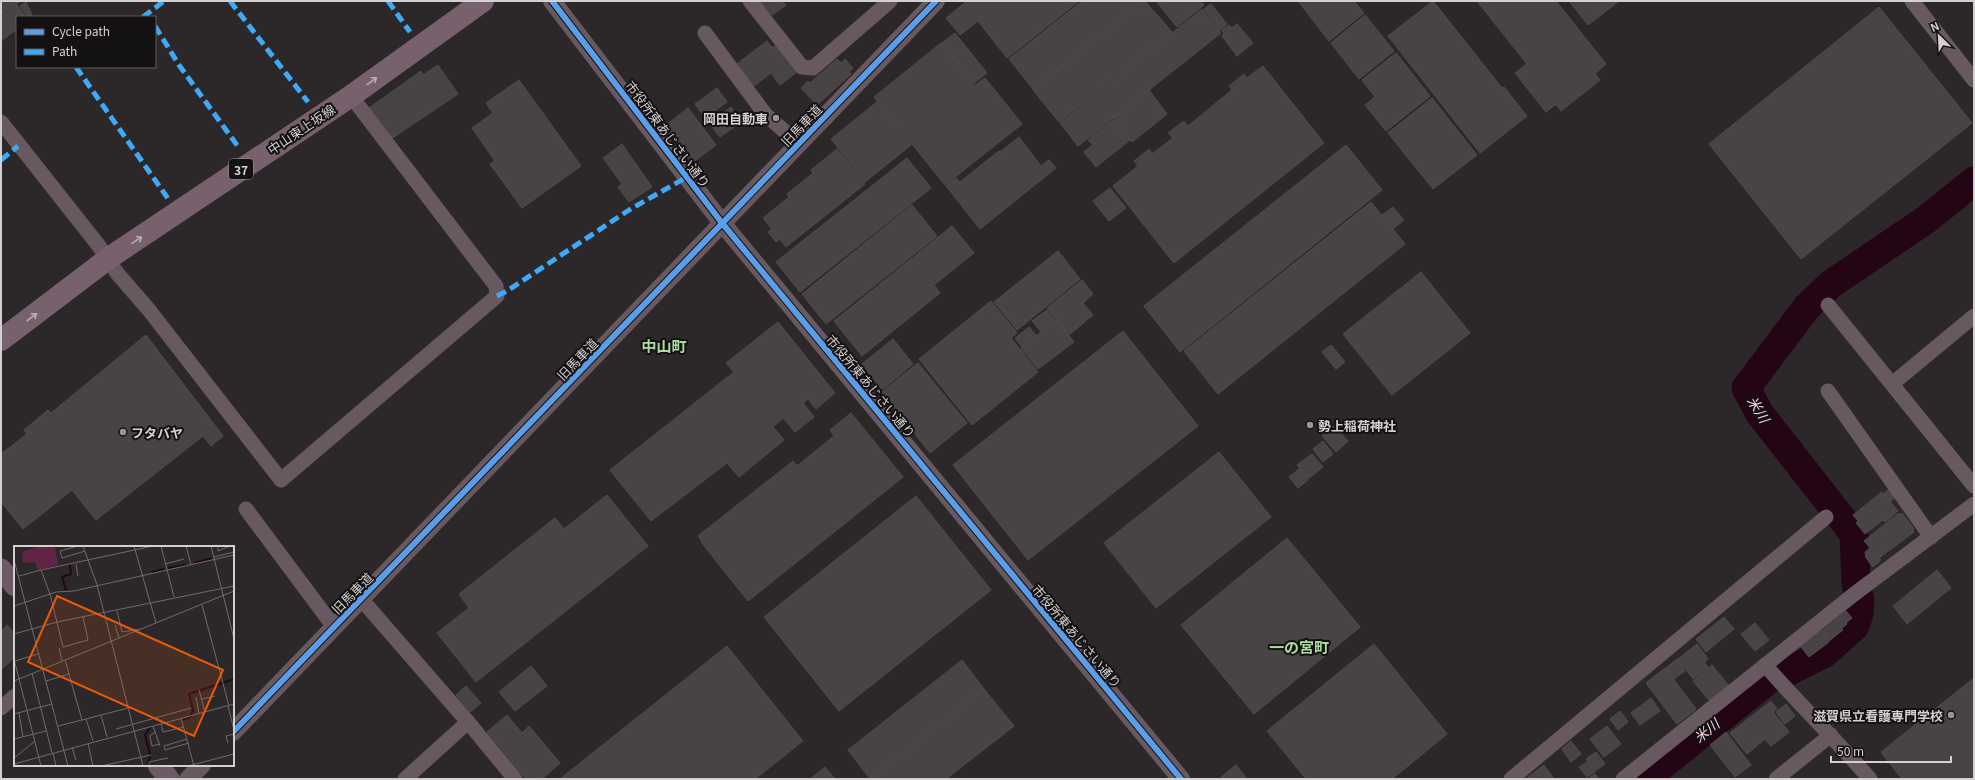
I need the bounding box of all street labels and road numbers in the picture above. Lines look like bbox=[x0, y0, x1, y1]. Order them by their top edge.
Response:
street label: 市役所東あじさい通り bbox=[621, 76, 715, 192]
street label: 中山東上坂線 bbox=[263, 99, 339, 159]
street label: 旧馬車道 bbox=[776, 100, 826, 150]
road number: 37 bbox=[229, 159, 253, 179]
street label: 市役所東あじさい通り bbox=[822, 330, 920, 442]
street label: 旧馬車道 bbox=[552, 334, 602, 384]
street label: 旧馬車道 bbox=[327, 568, 377, 618]
street label: 市役所東あじさい通り bbox=[1028, 580, 1126, 692]

